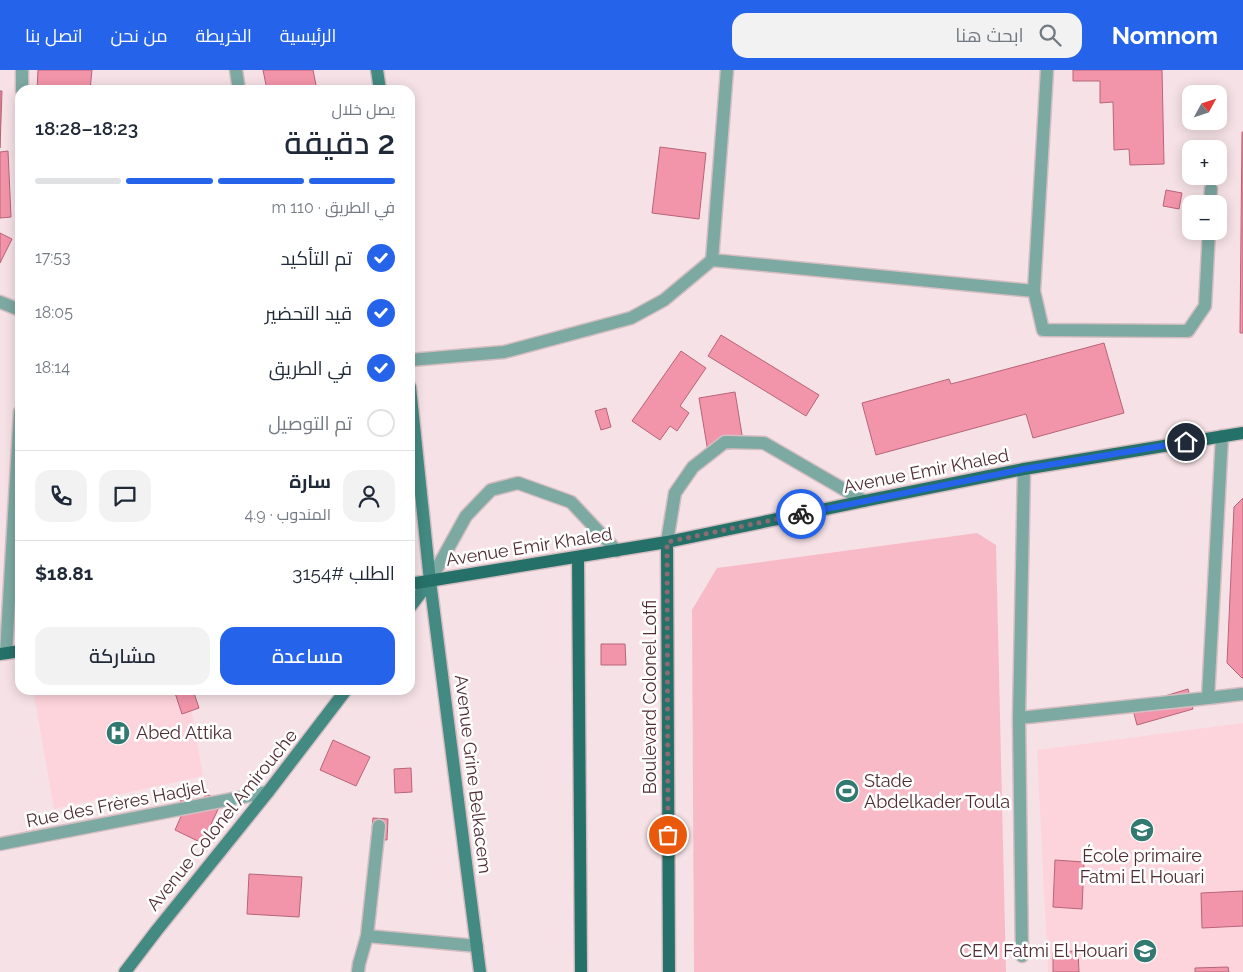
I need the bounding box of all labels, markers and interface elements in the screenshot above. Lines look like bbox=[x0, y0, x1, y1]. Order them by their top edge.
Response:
search box bbox=[732, 13, 1082, 58]
icon: search bbox=[1036, 21, 1064, 49]
text: Nomnom bbox=[1112, 21, 1218, 50]
text: ابحث هنا bbox=[955, 24, 1024, 46]
text: اتصل بنا bbox=[25, 25, 83, 46]
text: من نحن bbox=[111, 25, 168, 46]
text: الخريطة bbox=[196, 25, 252, 46]
text: الرئيسية bbox=[280, 25, 336, 46]
north arrow bbox=[1182, 85, 1228, 130]
map controls bbox=[1182, 85, 1227, 240]
text: يصل خلال bbox=[332, 100, 395, 119]
text: 18:23–18:28 bbox=[35, 117, 138, 139]
text: 2 دقيقة bbox=[284, 124, 395, 161]
button: + bbox=[1182, 140, 1227, 185]
button: − bbox=[1182, 195, 1227, 240]
text: في الطريق · 110 m bbox=[271, 198, 395, 217]
icon: check bbox=[367, 244, 395, 272]
text: تم التأكيد bbox=[280, 247, 352, 269]
text: 17:53 bbox=[35, 248, 71, 267]
icon: check bbox=[367, 299, 395, 327]
text: قيد التحضير bbox=[265, 302, 352, 324]
text: 18:05 bbox=[35, 303, 73, 322]
icon: check bbox=[367, 354, 395, 382]
text: في الطريق bbox=[269, 357, 352, 379]
text: 18:14 bbox=[35, 358, 70, 377]
text: تم التوصيل bbox=[268, 412, 352, 434]
pin bbox=[1165, 421, 1207, 463]
icon: home bbox=[1172, 428, 1200, 456]
street label: Avenue Emir Khaled bbox=[841, 444, 1010, 497]
button: phone bbox=[35, 470, 87, 522]
button: chat bbox=[99, 470, 151, 522]
text: سارة bbox=[289, 470, 331, 492]
button: person bbox=[343, 470, 395, 522]
courier bbox=[776, 489, 826, 539]
icon: bike bbox=[787, 500, 815, 528]
text: المندوب · 4.9 bbox=[245, 505, 331, 524]
street label: Avenue Emir Khaled bbox=[444, 523, 614, 570]
text: $18.81 bbox=[35, 562, 93, 584]
text: الطلب #3154 bbox=[292, 562, 395, 584]
street label: Boulevard Colonel Lotfi bbox=[639, 600, 660, 794]
button: مشاركة bbox=[35, 627, 210, 685]
button: مساعدة bbox=[220, 627, 395, 685]
street label: Avenue Grine Belkacem bbox=[451, 673, 496, 875]
hospital icon: Abed Attika bbox=[105, 720, 131, 746]
place label: Abed Attika bbox=[136, 722, 232, 743]
street label: Avenue Colonel Amirouche bbox=[142, 725, 301, 914]
place label: Stade Abdelkader Toula bbox=[864, 770, 1010, 812]
street label: Rue des Frères Hadjel bbox=[24, 776, 208, 831]
sports icon: Stade Abdelkader Toula bbox=[834, 778, 860, 804]
pin bbox=[647, 814, 689, 856]
school or university icon: École primaire Fatmi El Houari bbox=[1129, 817, 1155, 843]
icon: bag bbox=[654, 821, 682, 849]
place label: École primaire Fatmi El Houari bbox=[1080, 844, 1204, 887]
school or university icon: CEM Fatmi El Houari bbox=[1132, 938, 1158, 964]
place label: CEM Fatmi El Houari bbox=[960, 940, 1128, 961]

